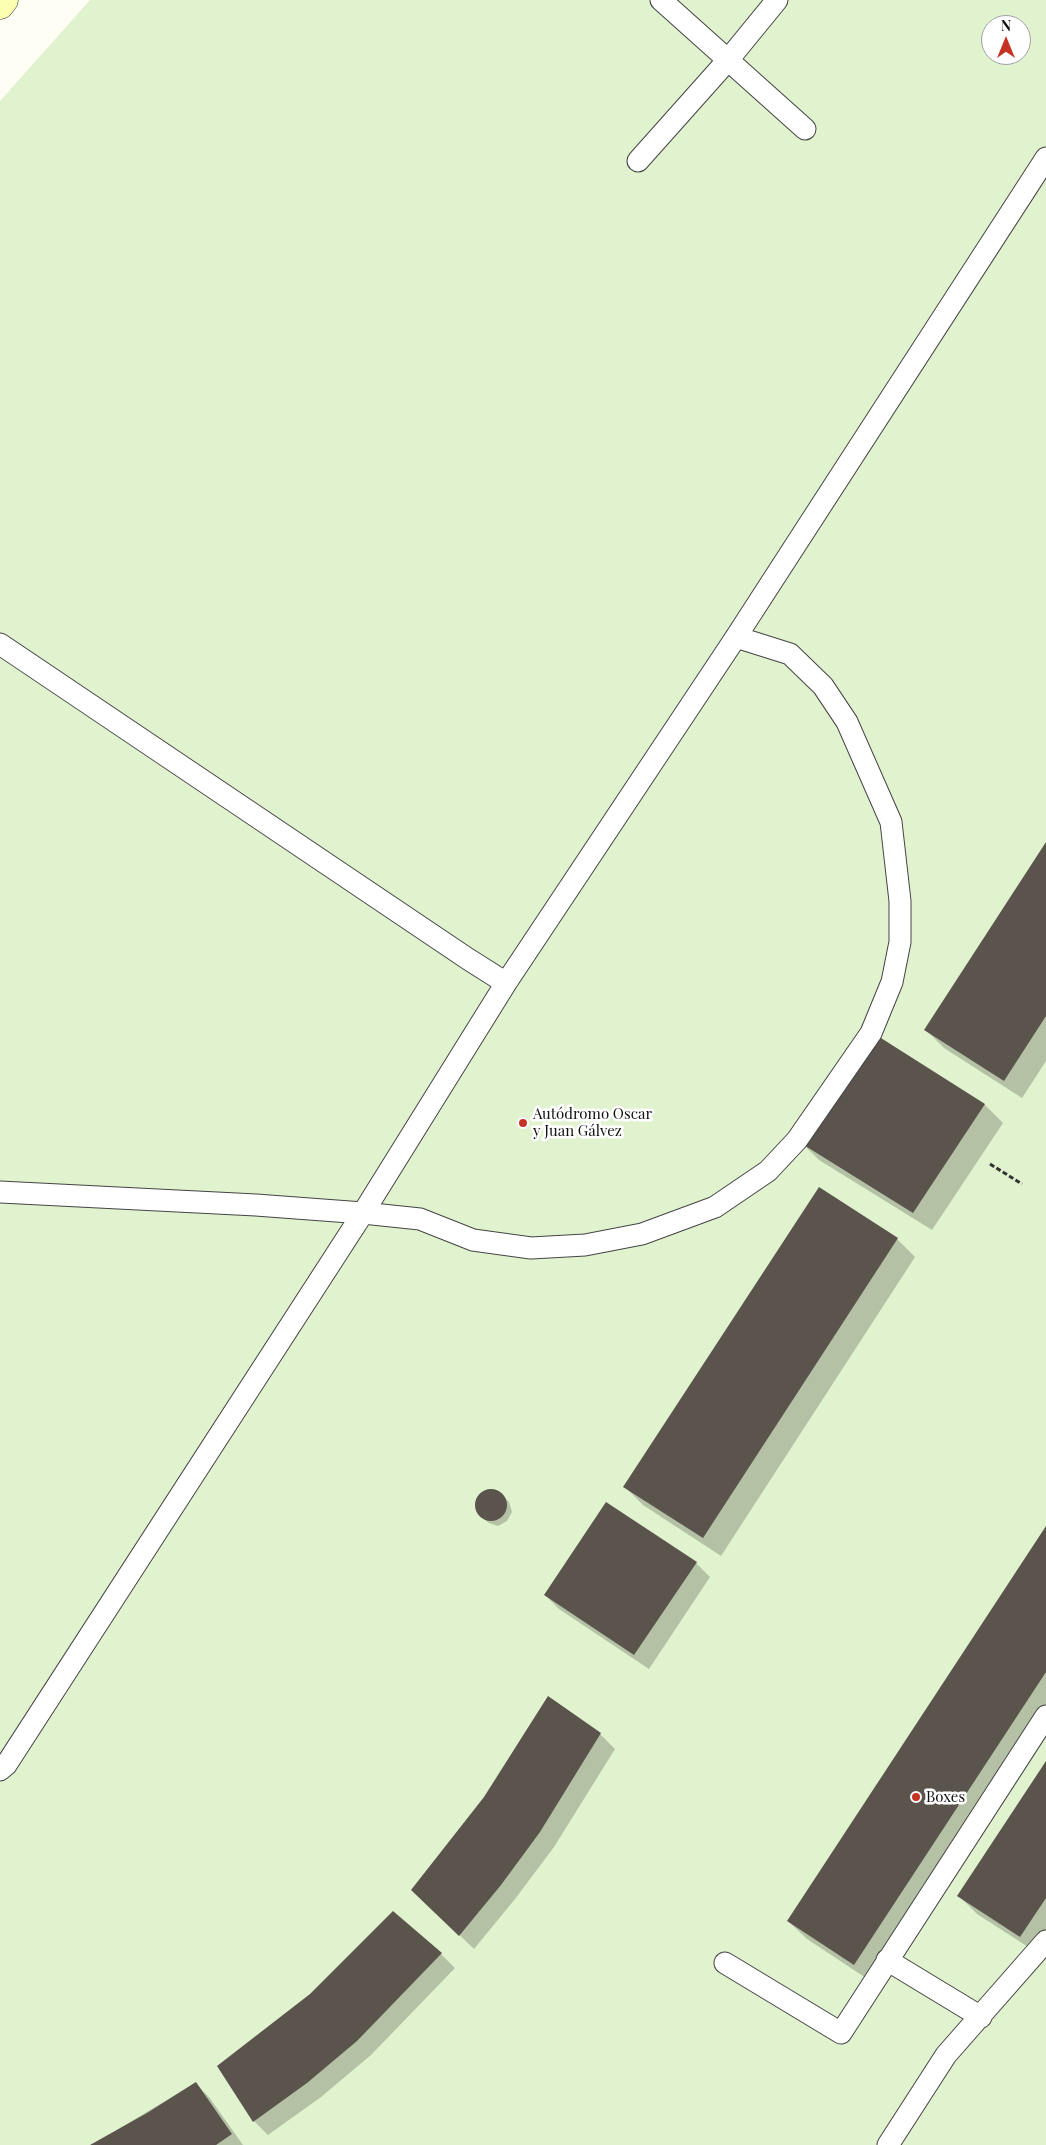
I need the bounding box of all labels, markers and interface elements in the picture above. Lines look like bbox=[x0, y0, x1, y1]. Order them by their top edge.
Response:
north arrow bbox=[981, 15, 1031, 65]
text: N bbox=[1001, 16, 1011, 35]
place label: Autódromo Oscar y Juan Gálvez bbox=[533, 1105, 652, 1140]
marker: Autódromo Oscar y Juan Gálvez bbox=[517, 1117, 529, 1129]
place label: Boxes bbox=[926, 1788, 965, 1806]
marker: Boxes bbox=[910, 1791, 922, 1803]

